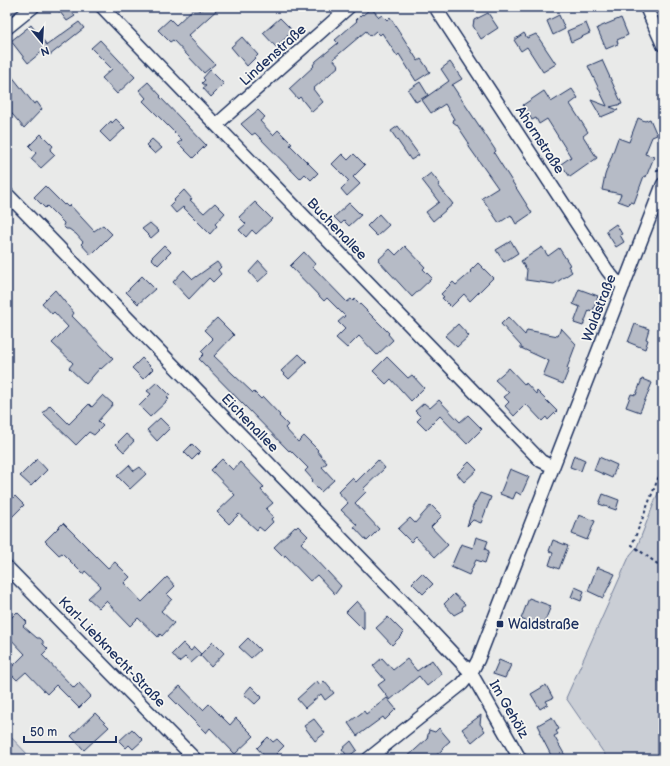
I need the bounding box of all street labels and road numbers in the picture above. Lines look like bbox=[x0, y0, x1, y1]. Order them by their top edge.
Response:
street label: Lindenstraße bbox=[236, 21, 310, 89]
street label: Ahornstraße bbox=[512, 103, 568, 177]
street label: Buchenallee bbox=[303, 195, 371, 263]
street label: Waldstraße bbox=[578, 272, 620, 344]
street label: Eichenallee bbox=[218, 390, 282, 456]
street label: Karl-Liebknecht-Straße bbox=[55, 593, 169, 711]
street label: Im Gehölz bbox=[486, 677, 532, 741]

